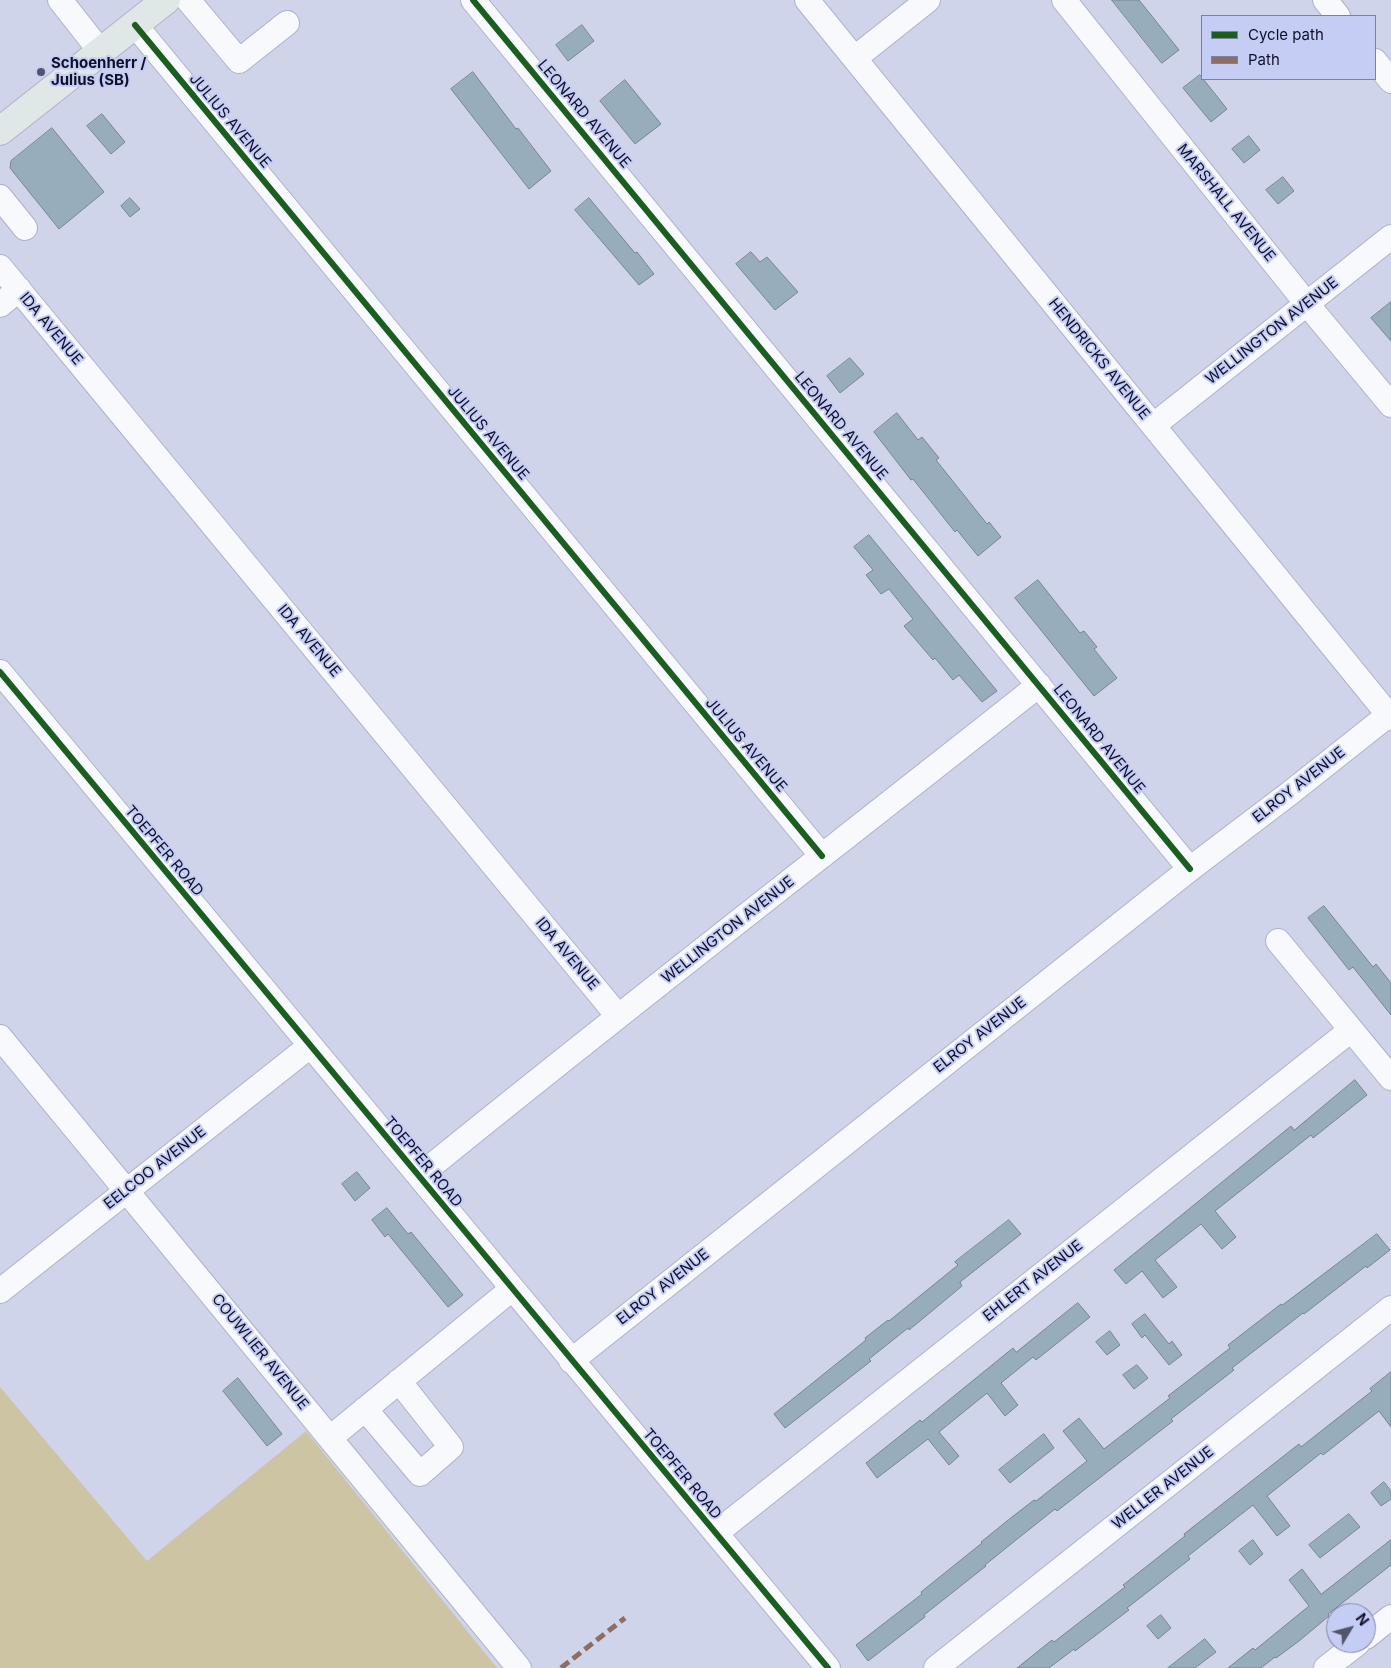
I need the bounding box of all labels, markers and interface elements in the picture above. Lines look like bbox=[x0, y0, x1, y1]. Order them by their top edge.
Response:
legend bbox=[1201, 15, 1376, 80]
text: Cycle path bbox=[1248, 25, 1324, 44]
text: Path bbox=[1248, 50, 1280, 69]
place label: Schoenherr / Julius (SB) bbox=[51, 54, 146, 89]
street label: LEONARD AVENUE bbox=[534, 56, 634, 172]
marker: Schoenherr / Julius (SB) bbox=[35, 66, 47, 78]
street label: JULIUS AVENUE bbox=[185, 70, 275, 172]
street label: MARSHALL AVENUE bbox=[1173, 141, 1279, 265]
street label: WELLINGTON AVENUE bbox=[1202, 274, 1342, 388]
street label: IDA AVENUE bbox=[15, 289, 87, 369]
street label: HENDRICKS AVENUE bbox=[1045, 295, 1153, 423]
street label: LEONARD AVENUE bbox=[791, 368, 891, 484]
street label: JULIUS AVENUE bbox=[443, 382, 533, 484]
street label: IDA AVENUE bbox=[273, 601, 345, 681]
street label: LEONARD AVENUE bbox=[1049, 681, 1149, 797]
street label: JULIUS AVENUE bbox=[701, 694, 791, 796]
street label: ELROY AVENUE bbox=[1249, 743, 1349, 827]
street label: TOEPFER ROAD bbox=[121, 802, 207, 900]
street label: WELLINGTON AVENUE bbox=[658, 873, 798, 987]
street label: IDA AVENUE bbox=[531, 914, 603, 994]
street label: ELROY AVENUE bbox=[930, 993, 1030, 1077]
street label: TOEPFER ROAD bbox=[380, 1113, 466, 1211]
street label: EELCOO AVENUE bbox=[100, 1123, 210, 1213]
street label: EHLERT AVENUE bbox=[980, 1237, 1086, 1325]
street label: ELROY AVENUE bbox=[613, 1245, 713, 1329]
street label: COUWLIER AVENUE bbox=[208, 1290, 312, 1414]
street label: TOEPFER ROAD bbox=[639, 1425, 725, 1523]
street label: WELLER AVENUE bbox=[1109, 1443, 1217, 1533]
north arrow bbox=[1326, 1603, 1376, 1653]
text: N bbox=[1353, 1610, 1373, 1629]

